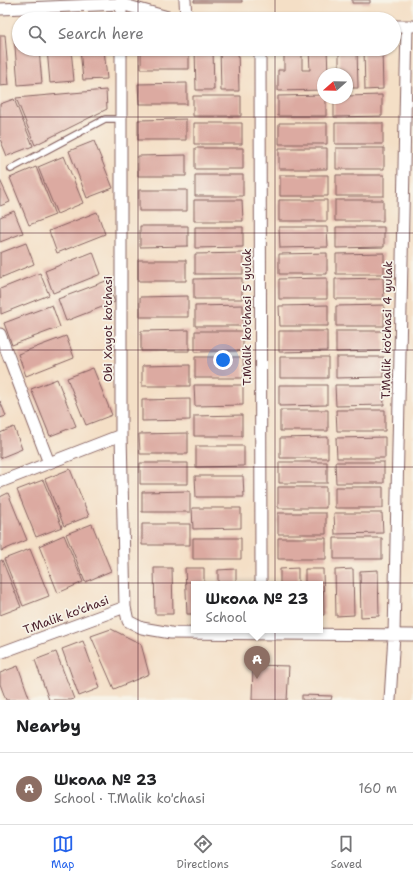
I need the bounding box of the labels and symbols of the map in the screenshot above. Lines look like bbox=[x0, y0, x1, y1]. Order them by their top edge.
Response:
north arrow bbox=[317, 68, 353, 104]
street label: T.Malik ko'chasi 5 yulak bbox=[239, 248, 255, 386]
street label: T.Malik ko'chasi 4 yulak bbox=[378, 261, 396, 399]
street label: Obi Xayot ko'chasi bbox=[100, 276, 116, 382]
your location bbox=[213, 350, 233, 370]
street label: T.Malik ko'chasi bbox=[21, 592, 111, 638]
pin: A bbox=[244, 646, 270, 679]

